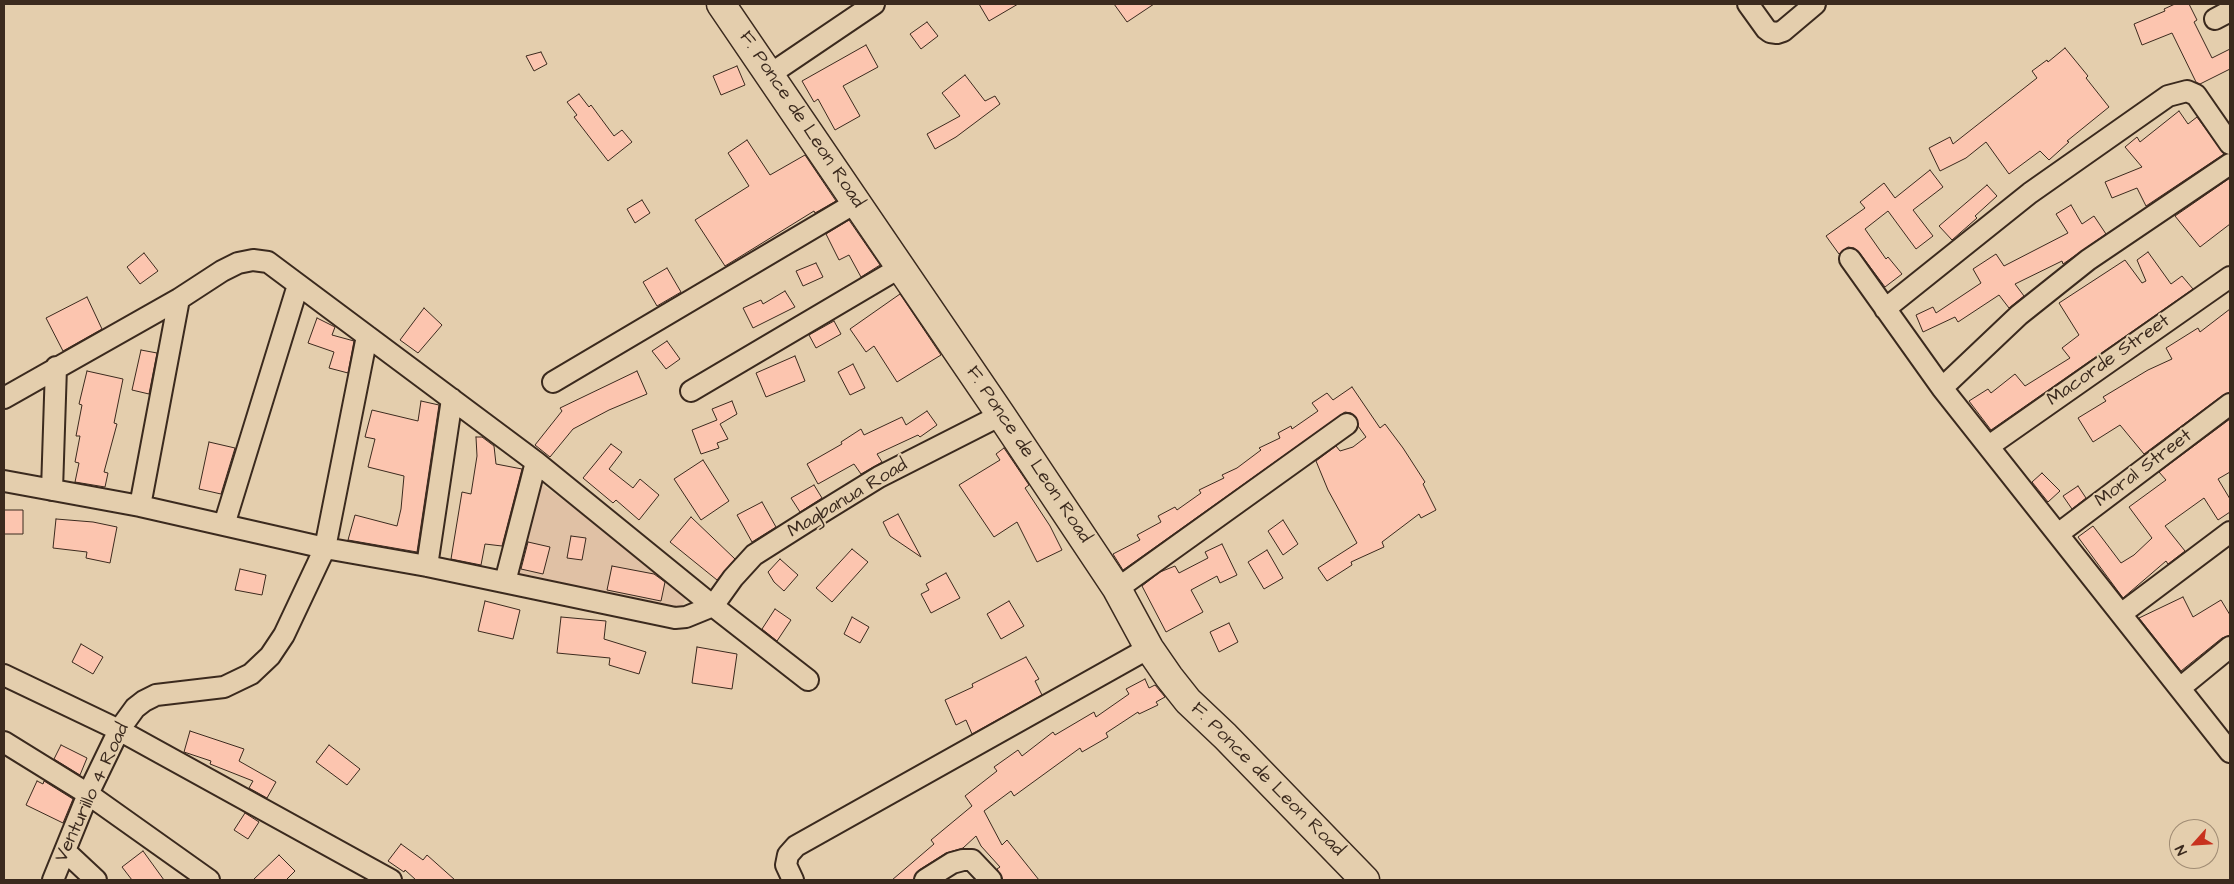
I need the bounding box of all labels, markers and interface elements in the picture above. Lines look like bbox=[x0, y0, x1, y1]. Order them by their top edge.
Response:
street label: F. Ponce de Leon Road bbox=[733, 27, 869, 213]
street label: Macorde Street bbox=[2043, 310, 2175, 412]
street label: F. Ponce de Leon Road bbox=[960, 362, 1096, 548]
street label: Moral Street bbox=[2091, 425, 2197, 513]
street label: Magbanua Road bbox=[784, 454, 912, 544]
street label: F. Ponce de Leon Road bbox=[1185, 698, 1349, 862]
street label: Venturillo 4 Road bbox=[51, 720, 135, 866]
north arrow bbox=[2169, 819, 2219, 869]
text: N bbox=[2171, 842, 2192, 858]

